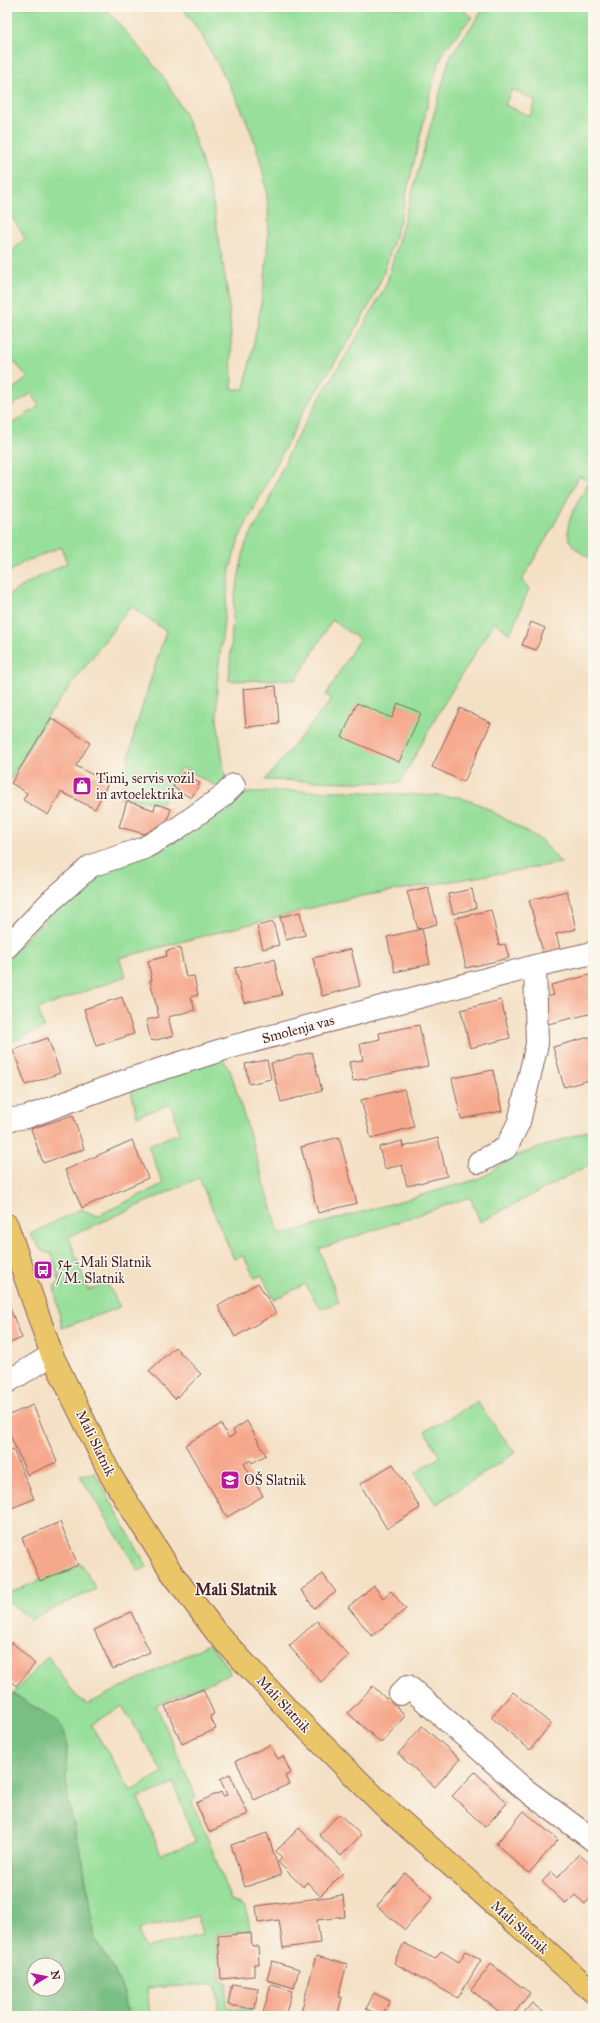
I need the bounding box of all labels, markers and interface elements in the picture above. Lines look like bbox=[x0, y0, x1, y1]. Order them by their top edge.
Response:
place label: Timi, servis vozil in avtoelektrika bbox=[96, 770, 195, 803]
shop icon: Timi, servis vozil in avtoelektrika bbox=[71, 775, 93, 797]
street label: Smolenja vas bbox=[260, 1012, 336, 1047]
place label: 54 ~Mali Slatnik / M. Slatnik bbox=[56, 1254, 152, 1287]
bus stop icon: 54 ~Mali Slatnik / M. Slatnik bbox=[32, 1259, 54, 1281]
street label: Mali Slatnik bbox=[72, 1407, 119, 1480]
school or university icon: OŠ Slatnik bbox=[219, 1469, 241, 1491]
place label: OŠ Slatnik bbox=[244, 1470, 307, 1489]
district label: Mali Slatnik bbox=[195, 1580, 278, 1599]
street label: Mali Slatnik bbox=[253, 1672, 315, 1737]
street label: Mali Slatnik bbox=[487, 1897, 552, 1958]
north arrow bbox=[26, 1957, 66, 1997]
text: N bbox=[48, 1970, 63, 1982]

